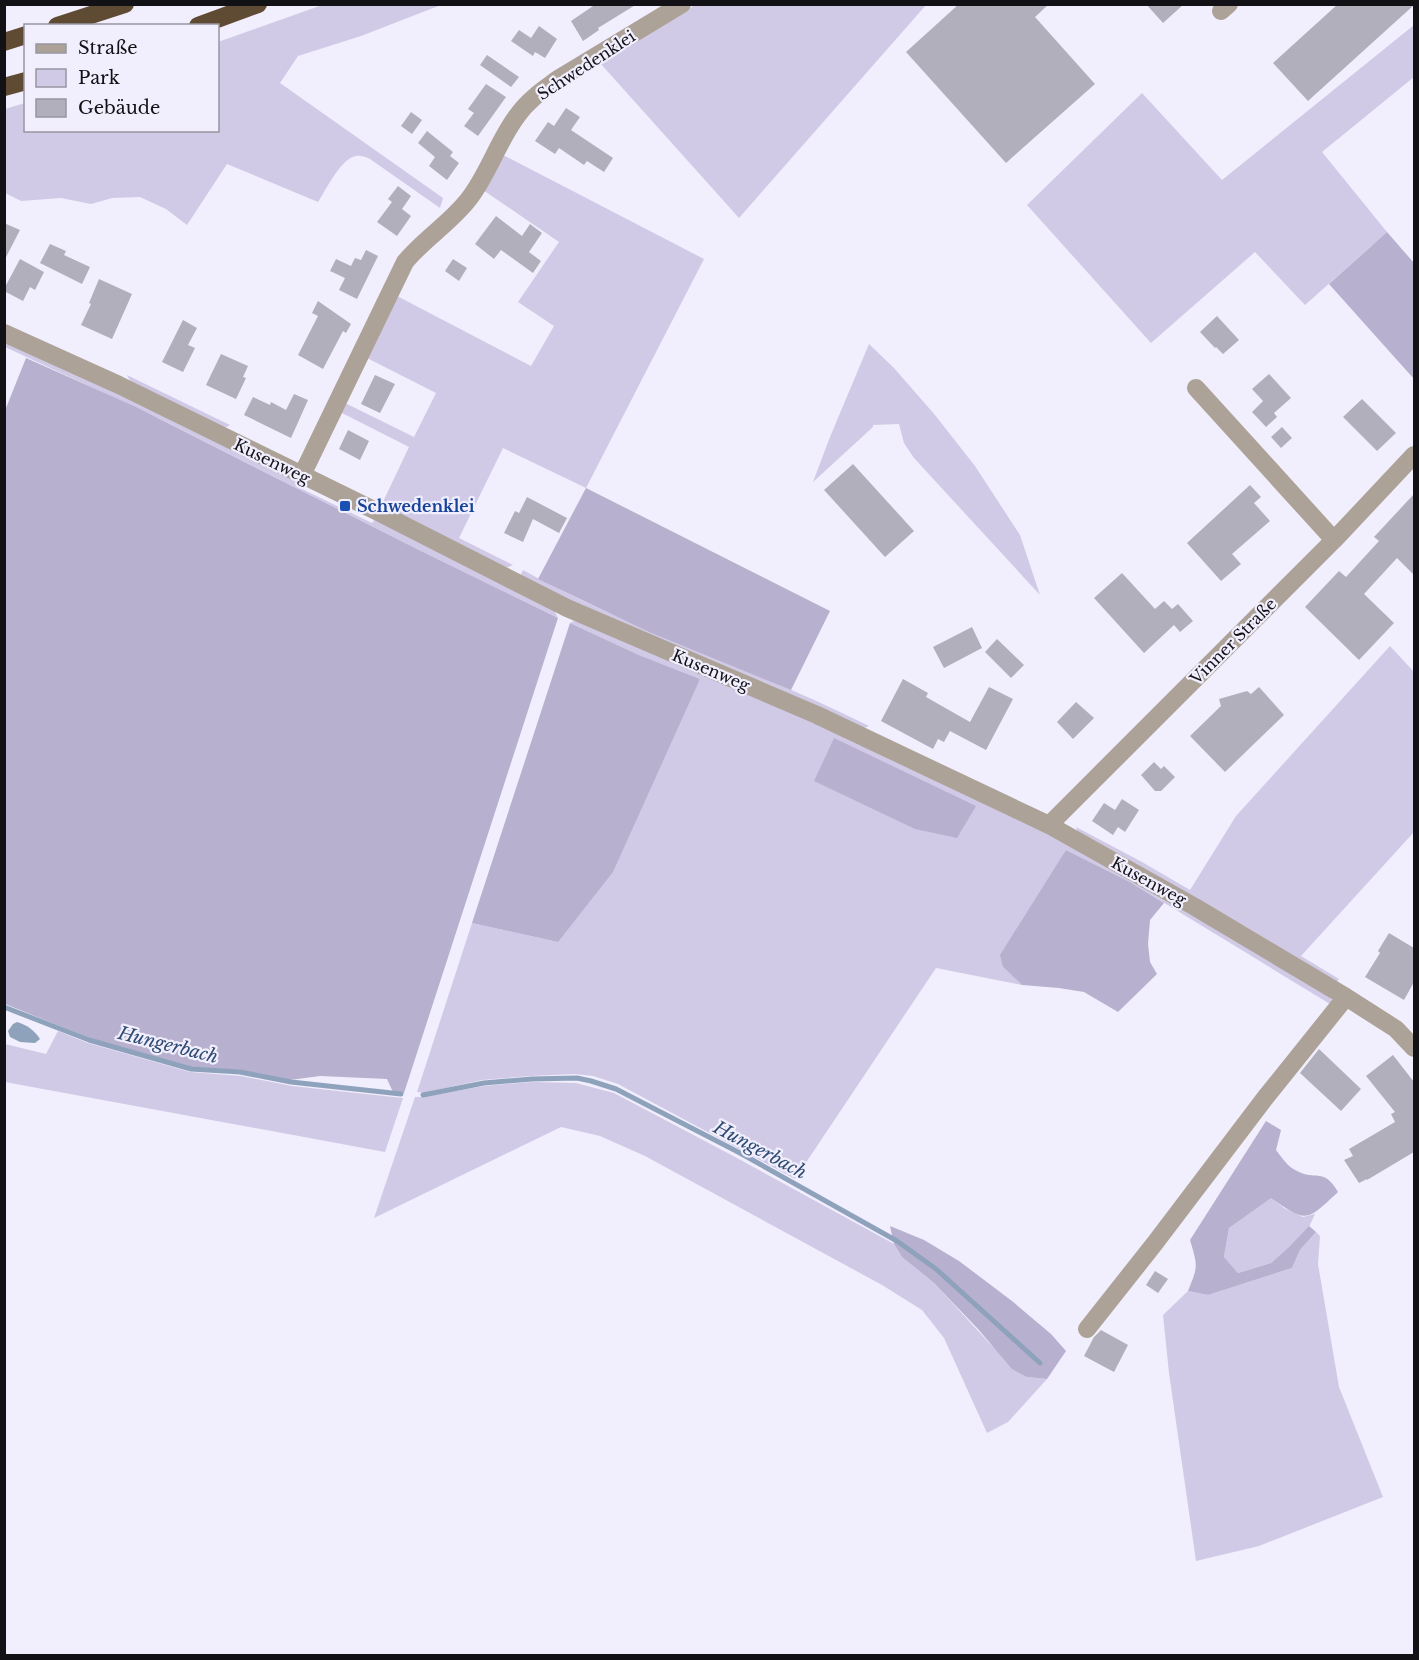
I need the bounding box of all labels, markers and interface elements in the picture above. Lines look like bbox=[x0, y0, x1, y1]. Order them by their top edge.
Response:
legend bbox=[24, 24, 219, 132]
street label: Schwedenklei bbox=[533, 26, 639, 104]
text: Straße bbox=[78, 37, 138, 59]
text: Park bbox=[78, 67, 120, 89]
text: Gebäude bbox=[78, 97, 160, 119]
street label: Kusenweg bbox=[231, 434, 314, 488]
place label: Schwedenklei bbox=[357, 496, 475, 516]
marker: Schwedenklei bbox=[338, 499, 352, 513]
street label: Vinner Straße bbox=[1185, 594, 1280, 689]
street label: Kusenweg bbox=[669, 645, 753, 695]
street label: Kusenweg bbox=[1108, 852, 1190, 910]
water label: Hungerbach bbox=[115, 1022, 220, 1068]
water label: Hungerbach bbox=[709, 1116, 810, 1184]

